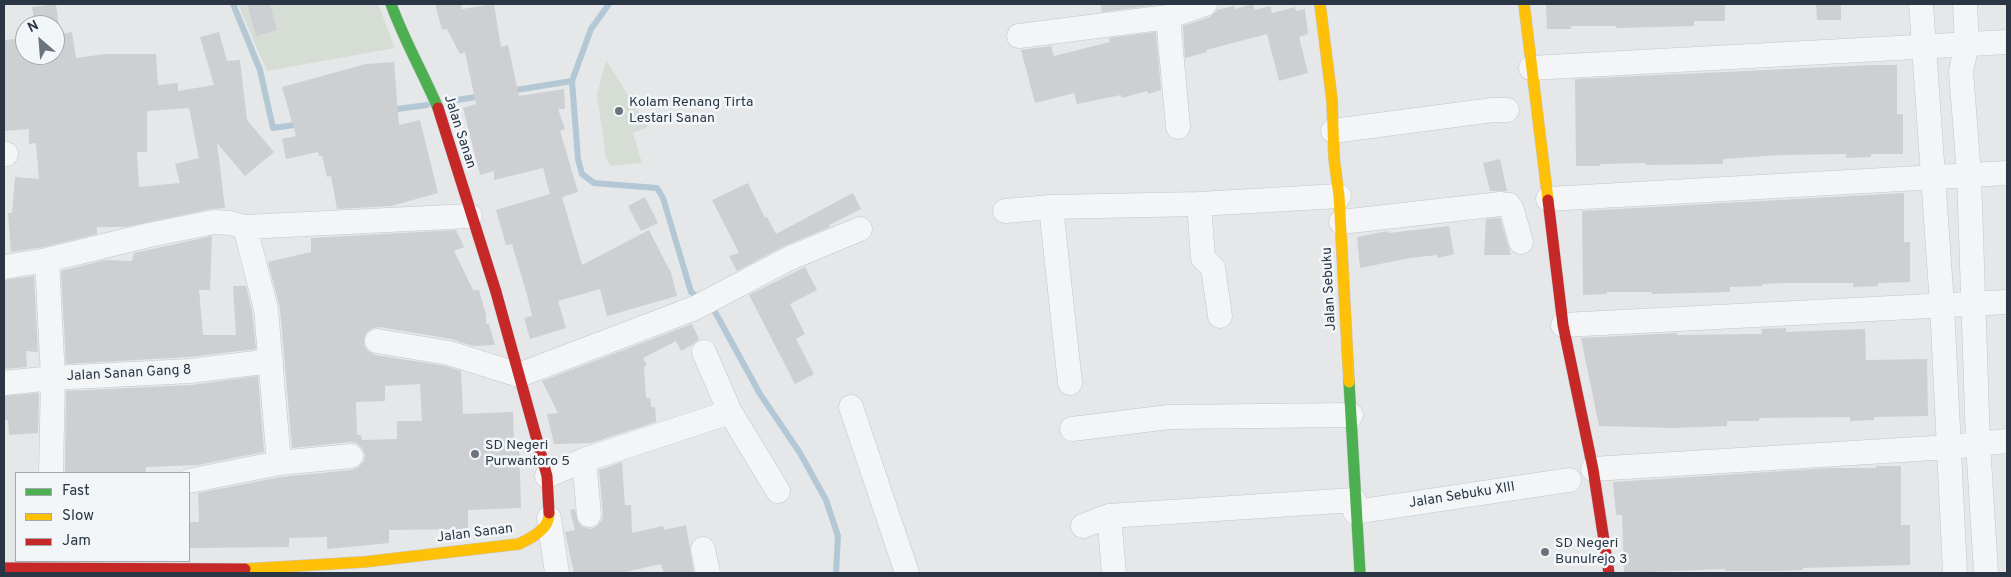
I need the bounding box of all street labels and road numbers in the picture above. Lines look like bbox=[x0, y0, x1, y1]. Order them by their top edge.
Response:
street label: Jalan Sanan bbox=[439, 93, 479, 171]
street label: Jalan Sebuku bbox=[1319, 247, 1341, 331]
street label: Jalan Sanan Gang 8 bbox=[66, 362, 192, 386]
street label: Jalan Sebuku XIII bbox=[1408, 479, 1516, 513]
street label: Jalan Sanan bbox=[436, 521, 514, 547]

